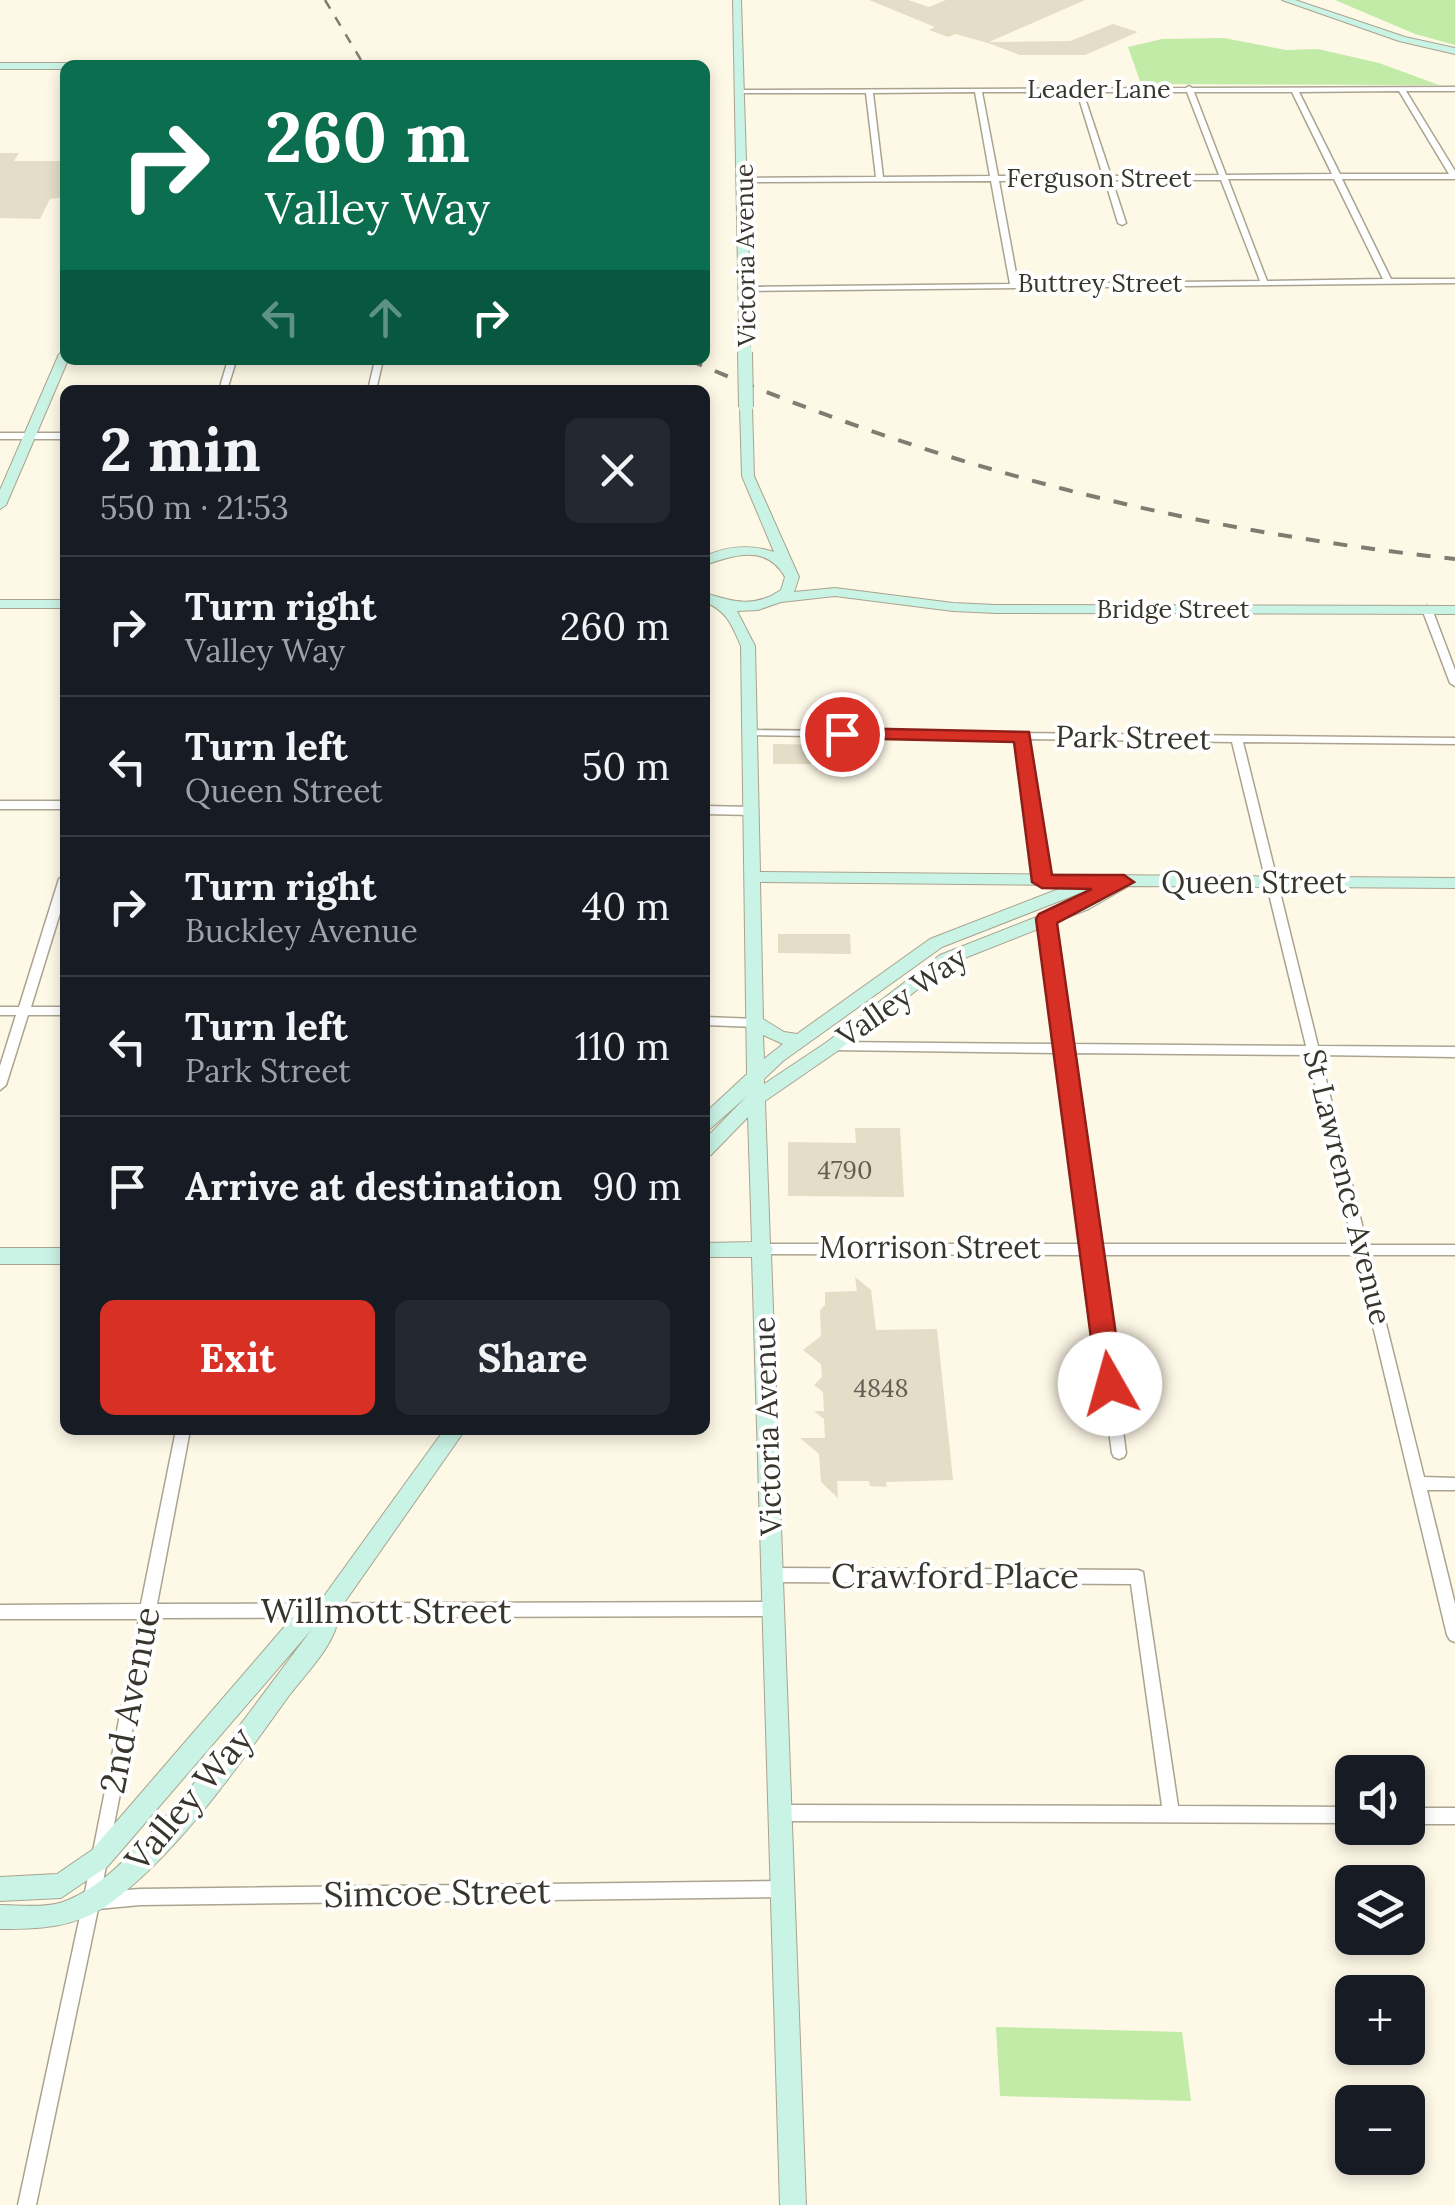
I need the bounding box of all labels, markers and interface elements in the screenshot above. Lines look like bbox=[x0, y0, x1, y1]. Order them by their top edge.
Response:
street label: Leader Lane bbox=[1027, 73, 1171, 105]
text: 260 m bbox=[265, 92, 470, 181]
icon: right bbox=[100, 100, 230, 230]
street label: Ferguson Street bbox=[1006, 162, 1192, 194]
street label: Victoria Avenue bbox=[727, 163, 763, 348]
text: Valley Way bbox=[265, 179, 490, 236]
street label: Buttrey Street bbox=[1018, 267, 1183, 299]
icon: left bbox=[253, 290, 308, 345]
icon: ahead bbox=[358, 290, 413, 345]
icon: right bbox=[463, 290, 518, 345]
text: 2 min bbox=[100, 411, 261, 487]
button: close bbox=[565, 418, 670, 523]
text: 550 m · 21:53 bbox=[100, 487, 289, 528]
text: Turn right bbox=[185, 582, 376, 630]
street label: Bridge Street bbox=[1097, 593, 1250, 625]
icon: right bbox=[100, 599, 155, 654]
text: 260 m bbox=[560, 602, 670, 650]
text: Valley Way bbox=[185, 630, 345, 671]
pin bbox=[800, 692, 885, 777]
icon: arrive bbox=[815, 707, 870, 762]
street label: Park Street bbox=[1055, 717, 1211, 757]
text: Turn left bbox=[185, 722, 348, 770]
icon: left bbox=[100, 739, 155, 794]
text: 50 m bbox=[582, 742, 670, 790]
text: Queen Street bbox=[185, 770, 383, 811]
text: Turn right bbox=[185, 862, 376, 910]
street label: Queen Street bbox=[1161, 863, 1347, 901]
icon: right bbox=[100, 879, 155, 934]
text: 40 m bbox=[582, 882, 670, 930]
text: Buckley Avenue bbox=[185, 910, 418, 951]
street label: Valley Way bbox=[828, 937, 975, 1056]
text: Turn left bbox=[185, 1002, 348, 1050]
icon: left bbox=[100, 1019, 155, 1074]
text: 110 m bbox=[575, 1022, 670, 1070]
street label: St Lawrence Avenue bbox=[1295, 1045, 1401, 1328]
text: Park Street bbox=[185, 1050, 351, 1091]
house number: 4790 bbox=[817, 1154, 873, 1186]
icon: arrive bbox=[100, 1159, 155, 1214]
text: Arrive at destination bbox=[185, 1162, 562, 1210]
text: 90 m bbox=[592, 1162, 682, 1210]
street label: Morrison Street bbox=[819, 1228, 1041, 1266]
button: Exit bbox=[100, 1300, 375, 1415]
button: Share bbox=[395, 1300, 670, 1415]
street label: Victoria Avenue bbox=[744, 1316, 790, 1537]
position arrow bbox=[1058, 1332, 1162, 1436]
house number: 4848 bbox=[853, 1372, 909, 1404]
street label: Crawford Place bbox=[831, 1553, 1079, 1598]
street label: Willmott Street bbox=[261, 1588, 512, 1633]
street label: 2nd Avenue bbox=[89, 1603, 170, 1797]
street label: Valley Way bbox=[114, 1717, 263, 1881]
map controls bbox=[1335, 1755, 1425, 2175]
button: sound bbox=[1335, 1755, 1425, 1845]
button: layers bbox=[1335, 1865, 1425, 1955]
street label: Simcoe Street bbox=[323, 1868, 551, 1917]
button: + bbox=[1335, 1975, 1425, 2065]
button: − bbox=[1335, 2085, 1425, 2175]

